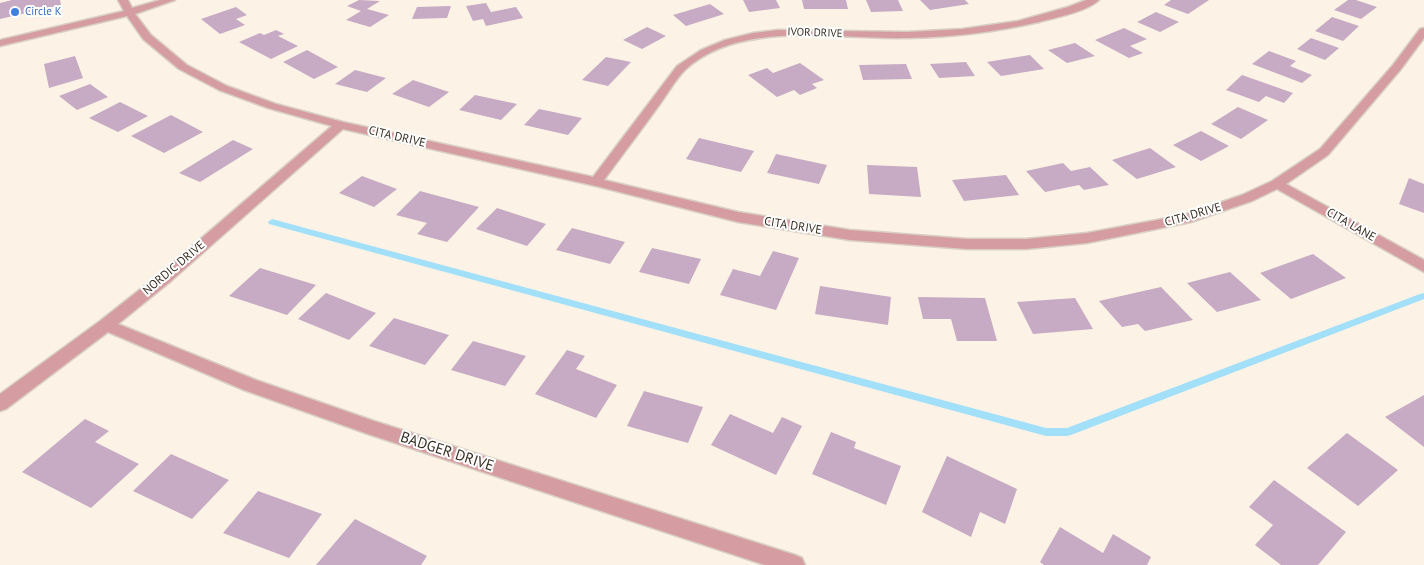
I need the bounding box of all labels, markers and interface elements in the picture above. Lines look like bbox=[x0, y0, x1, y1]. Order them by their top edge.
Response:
place label: Circle K bbox=[25, 5, 61, 19]
marker: Circle K bbox=[9, 6, 21, 18]
street label: IVOR DRIVE bbox=[787, 25, 843, 41]
street label: CITA DRIVE bbox=[367, 123, 427, 151]
street label: CITA DRIVE bbox=[1163, 200, 1223, 230]
street label: CITA LANE bbox=[1324, 205, 1378, 245]
street label: CITA DRIVE bbox=[763, 214, 823, 238]
street label: NORDIC DRIVE bbox=[140, 238, 208, 298]
street label: BADGER DRIVE bbox=[398, 428, 496, 476]

